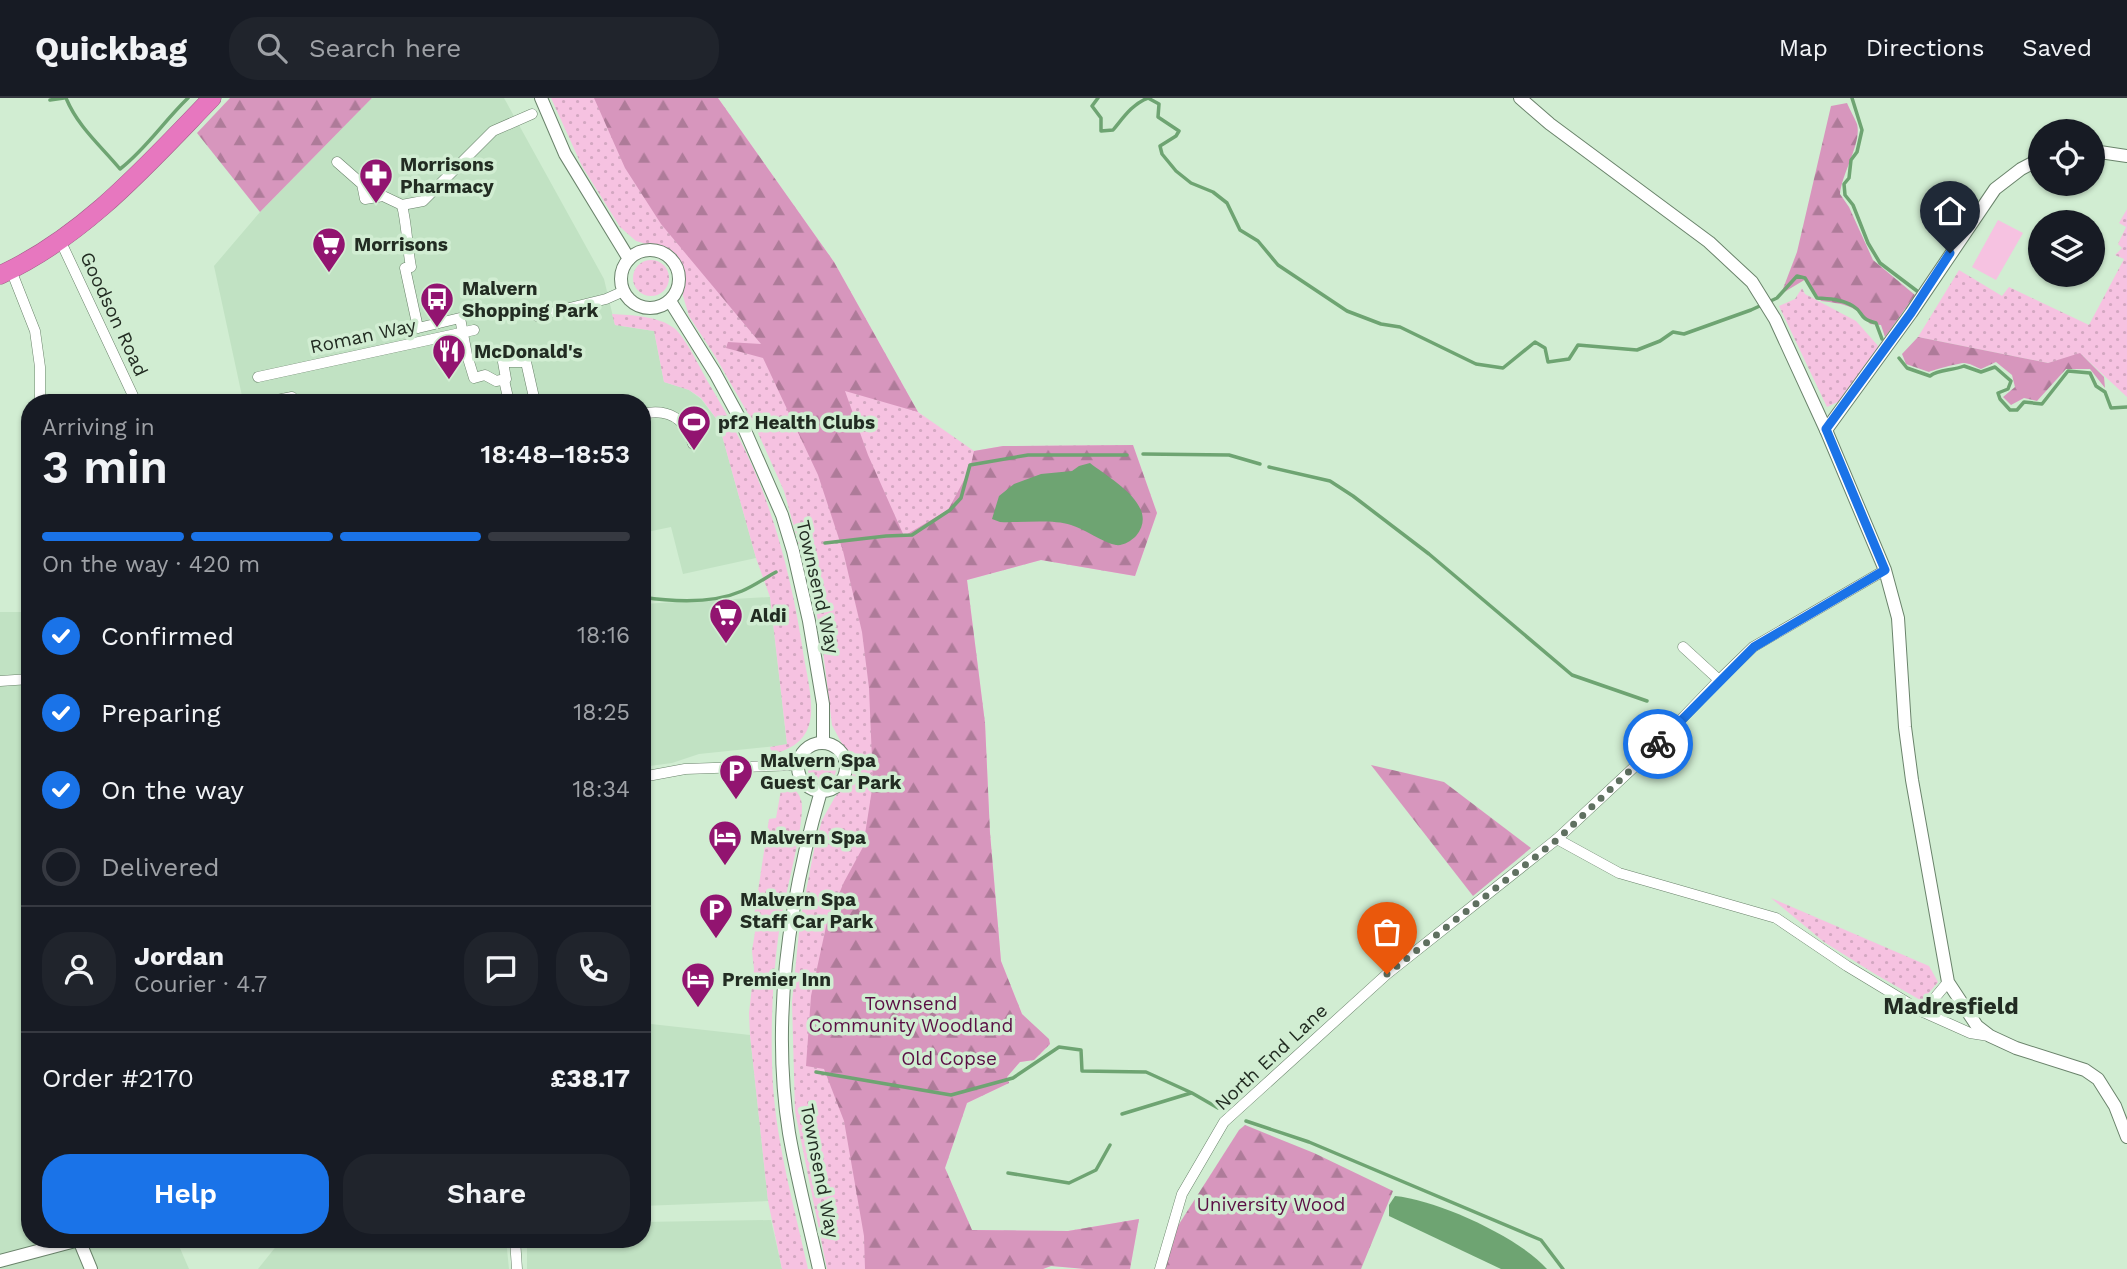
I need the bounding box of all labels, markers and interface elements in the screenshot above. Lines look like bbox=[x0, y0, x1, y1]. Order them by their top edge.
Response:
search box bbox=[229, 17, 719, 80]
text: Quickbag bbox=[35, 29, 187, 68]
icon: search bbox=[253, 29, 291, 67]
text: Search here bbox=[309, 33, 461, 63]
text: Map bbox=[1779, 34, 1828, 62]
text: Directions bbox=[1866, 34, 1984, 62]
text: Saved bbox=[2022, 34, 2092, 62]
map controls bbox=[2028, 119, 2105, 287]
button: locate bbox=[2028, 119, 2105, 196]
place label: Morrisons Pharmacy bbox=[400, 153, 494, 198]
pharmacy icon: Morrisons Pharmacy bbox=[357, 156, 395, 205]
pin bbox=[1920, 181, 1980, 253]
icon: home bbox=[1931, 192, 1969, 230]
button: layers bbox=[2028, 210, 2105, 287]
supermarket icon: Morrisons bbox=[310, 225, 348, 274]
place label: Morrisons bbox=[354, 233, 448, 256]
street label: Goodson Road bbox=[75, 248, 153, 380]
place label: Malvern Shopping Park bbox=[462, 277, 598, 322]
bus stop icon: Malvern Shopping Park bbox=[418, 280, 456, 329]
street label: Roman Way bbox=[308, 313, 418, 358]
restaurant icon: McDonald's bbox=[430, 332, 468, 381]
place label: McDonald's bbox=[474, 340, 583, 363]
sports icon: pf2 Health Clubs bbox=[675, 403, 713, 452]
place label: pf2 Health Clubs bbox=[718, 411, 875, 434]
text: Arriving in bbox=[42, 414, 155, 441]
text: 18:48–18:53 bbox=[481, 439, 630, 469]
text: 3 min bbox=[42, 440, 168, 494]
street label: Townsend Way bbox=[791, 518, 845, 656]
text: On the way · 420 m bbox=[42, 551, 260, 578]
supermarket icon: Aldi bbox=[707, 596, 745, 645]
place label: Aldi bbox=[750, 604, 787, 627]
icon: check bbox=[42, 617, 80, 655]
text: Confirmed bbox=[101, 621, 234, 651]
text: 18:16 bbox=[577, 622, 630, 649]
icon: check bbox=[42, 694, 80, 732]
text: Preparing bbox=[101, 698, 221, 728]
text: 18:25 bbox=[573, 699, 630, 726]
courier bbox=[1623, 709, 1693, 779]
icon: bike bbox=[1639, 725, 1677, 763]
place label: Malvern Spa Guest Car Park bbox=[760, 749, 901, 794]
parking icon: Malvern Spa Guest Car Park bbox=[717, 752, 755, 801]
icon: check bbox=[42, 771, 80, 809]
text: On the way bbox=[101, 775, 244, 805]
text: 18:34 bbox=[573, 776, 630, 803]
hotel icon: Malvern Spa bbox=[706, 818, 744, 867]
place label: Malvern Spa bbox=[750, 826, 866, 849]
text: Delivered bbox=[101, 852, 220, 882]
place label: Malvern Spa Staff Car Park bbox=[740, 888, 873, 933]
parking icon: Malvern Spa Staff Car Park bbox=[697, 891, 735, 940]
pin bbox=[1357, 902, 1417, 974]
icon: bag bbox=[1368, 913, 1406, 951]
button: person bbox=[42, 932, 116, 1006]
button: chat bbox=[464, 932, 538, 1006]
button: phone bbox=[556, 932, 630, 1006]
text: Jordan bbox=[134, 941, 224, 971]
hotel icon: Premier Inn bbox=[679, 960, 717, 1009]
place label: Premier Inn bbox=[722, 968, 831, 991]
text: Courier · 4.7 bbox=[134, 971, 267, 998]
park label: Townsend Community Woodland bbox=[808, 992, 1014, 1037]
district label: Madresfield bbox=[1883, 993, 2019, 1020]
street label: North End Lane bbox=[1210, 999, 1332, 1115]
park label: Old Copse bbox=[901, 1047, 997, 1070]
text: Order #2170 bbox=[42, 1063, 194, 1093]
text: £38.17 bbox=[550, 1063, 630, 1093]
street label: Townsend Way bbox=[796, 1102, 844, 1240]
button: Help bbox=[42, 1154, 329, 1234]
button: Share bbox=[343, 1154, 630, 1234]
park label: University Wood bbox=[1196, 1193, 1346, 1216]

